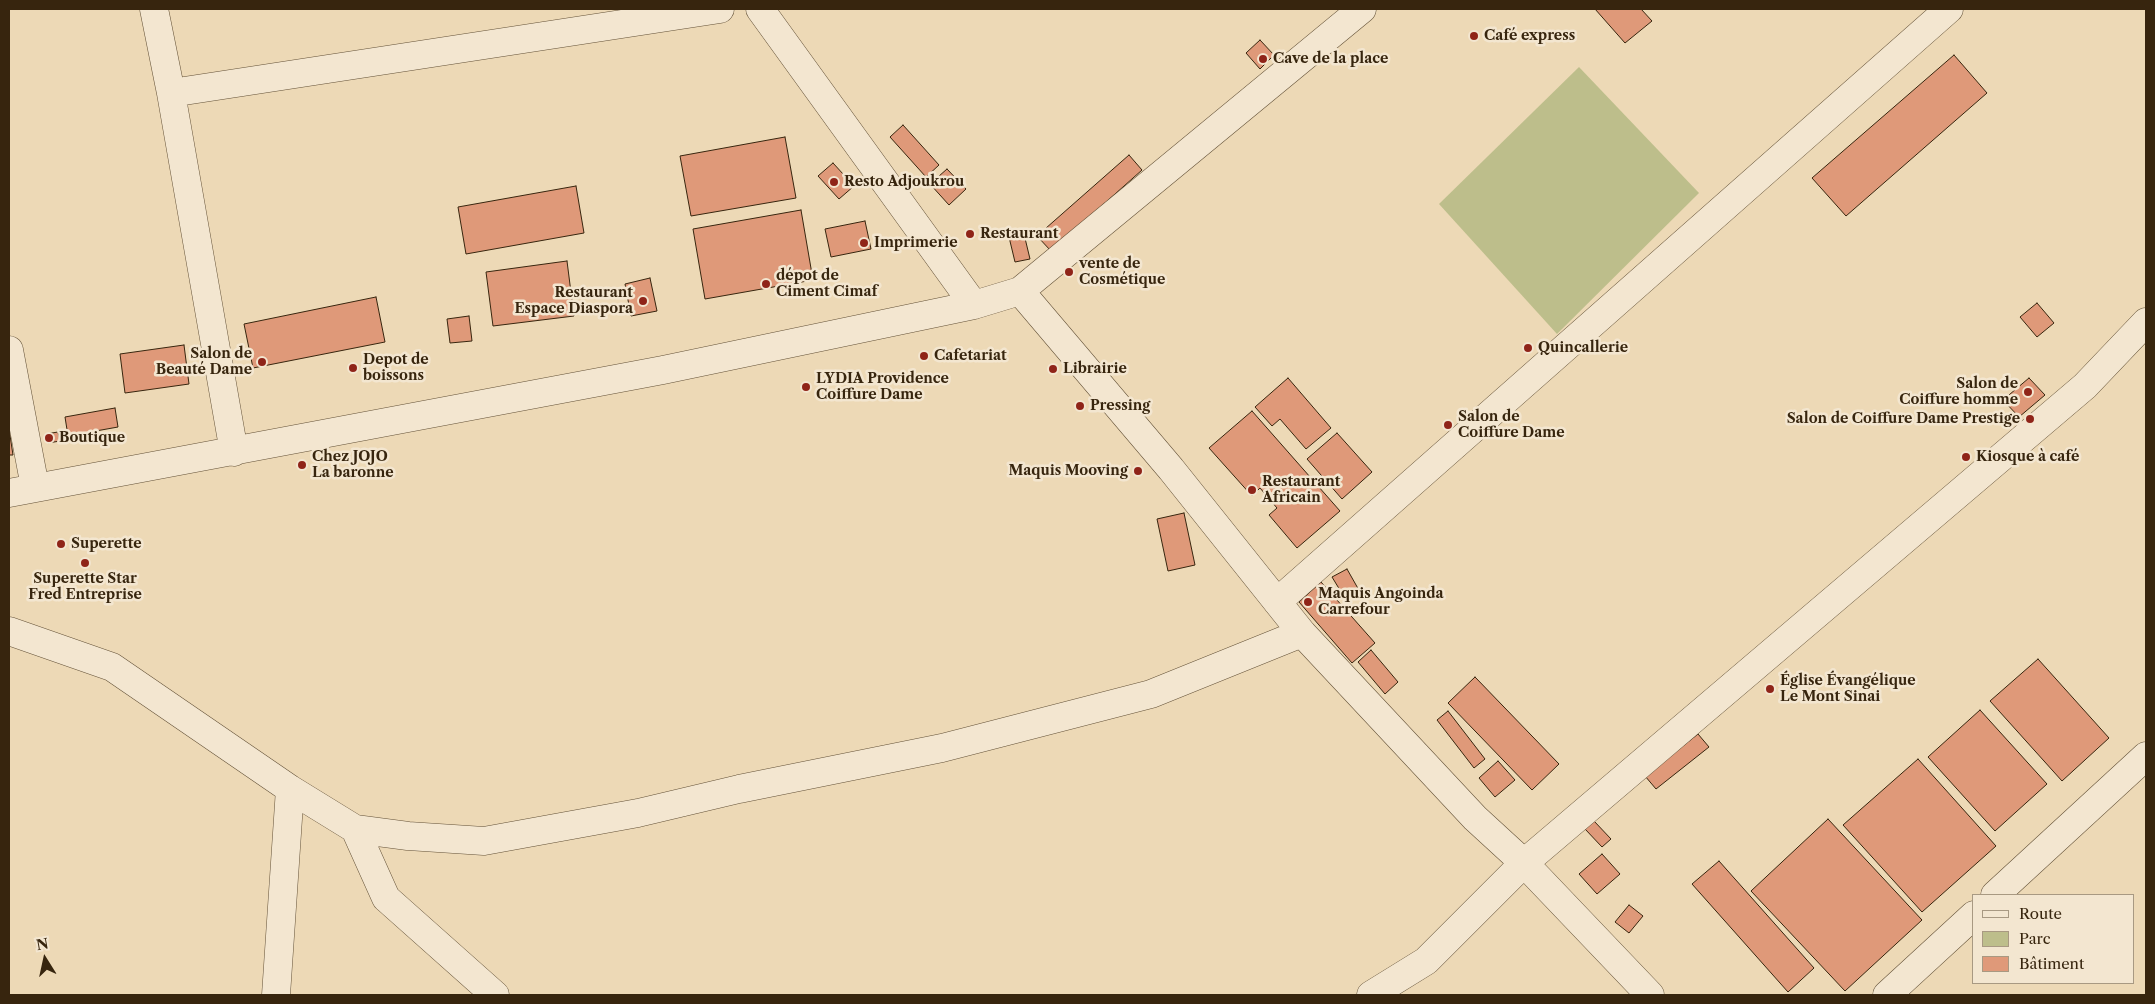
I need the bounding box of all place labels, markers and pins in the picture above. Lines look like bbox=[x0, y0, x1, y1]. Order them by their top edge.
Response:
place label: Café express bbox=[1484, 28, 1575, 44]
marker: Café express bbox=[1468, 30, 1480, 42]
place label: Cave de la place bbox=[1273, 51, 1388, 67]
marker: Cave de la place bbox=[1257, 53, 1269, 65]
place label: Resto Adjoukrou bbox=[844, 174, 964, 190]
marker: Resto Adjoukrou bbox=[828, 176, 840, 188]
place label: Restaurant bbox=[980, 226, 1058, 242]
marker: Restaurant bbox=[964, 228, 976, 240]
place label: Imprimerie bbox=[874, 235, 958, 251]
marker: Imprimerie bbox=[858, 237, 870, 249]
place label: vente de Cosmétique bbox=[1079, 256, 1165, 288]
marker: vente de Cosmétique bbox=[1063, 266, 1075, 278]
place label: dépot de Ciment Cimaf bbox=[776, 268, 877, 300]
marker: dépot de Ciment Cimaf bbox=[760, 278, 772, 290]
place label: Restaurant Espace Diaspora bbox=[514, 285, 633, 318]
marker: Restaurant Espace Diaspora bbox=[637, 295, 649, 307]
place label: Quincallerie bbox=[1538, 340, 1628, 356]
marker: Quincallerie bbox=[1522, 342, 1534, 354]
place label: Salon de Beauté Dame bbox=[156, 346, 252, 378]
place label: Cafetariat bbox=[934, 348, 1007, 364]
marker: Cafetariat bbox=[918, 350, 930, 362]
place label: Depot de boissons bbox=[363, 352, 429, 384]
marker: Salon de Beauté Dame bbox=[256, 356, 268, 368]
place label: Librairie bbox=[1063, 361, 1127, 377]
marker: Depot de boissons bbox=[347, 362, 359, 374]
marker: Librairie bbox=[1047, 363, 1059, 375]
place label: LYDIA Providence Coiffure Dame bbox=[816, 371, 949, 404]
place label: Salon de Coiffure homme bbox=[1899, 376, 2018, 408]
marker: LYDIA Providence Coiffure Dame bbox=[800, 381, 812, 393]
marker: Salon de Coiffure homme bbox=[2022, 386, 2034, 398]
place label: Pressing bbox=[1090, 398, 1150, 414]
marker: Pressing bbox=[1074, 400, 1086, 412]
place label: Salon de Coiffure Dame bbox=[1458, 409, 1565, 442]
place label: Salon de Coiffure Dame Prestige bbox=[1787, 411, 2020, 427]
marker: Salon de Coiffure Dame Prestige bbox=[2024, 413, 2036, 425]
marker: Salon de Coiffure Dame bbox=[1442, 419, 1454, 431]
place label: Boutique bbox=[59, 430, 125, 446]
marker: Boutique bbox=[43, 432, 55, 444]
place label: Chez JOJO La baronne bbox=[312, 449, 394, 482]
place label: Kiosque à café bbox=[1976, 449, 2079, 465]
marker: Kiosque à café bbox=[1960, 451, 1972, 463]
marker: Chez JOJO La baronne bbox=[296, 459, 308, 471]
place label: Maquis Mooving bbox=[1008, 463, 1128, 479]
marker: Maquis Mooving bbox=[1132, 465, 1144, 477]
place label: Restaurant Africain bbox=[1262, 474, 1340, 507]
marker: Restaurant Africain bbox=[1246, 484, 1258, 496]
place label: Superette bbox=[71, 536, 142, 552]
marker: Superette bbox=[55, 538, 67, 550]
marker: Superette Star Fred Entreprise bbox=[79, 557, 91, 569]
place label: Superette Star Fred Entreprise bbox=[28, 571, 142, 604]
place label: Maquis Angoinda Carrefour bbox=[1318, 586, 1444, 618]
marker: Maquis Angoinda Carrefour bbox=[1302, 596, 1314, 608]
place label: Église Évangélique Le Mont Sinai bbox=[1780, 673, 1916, 706]
marker: Église Évangélique Le Mont Sinai bbox=[1764, 683, 1776, 695]

